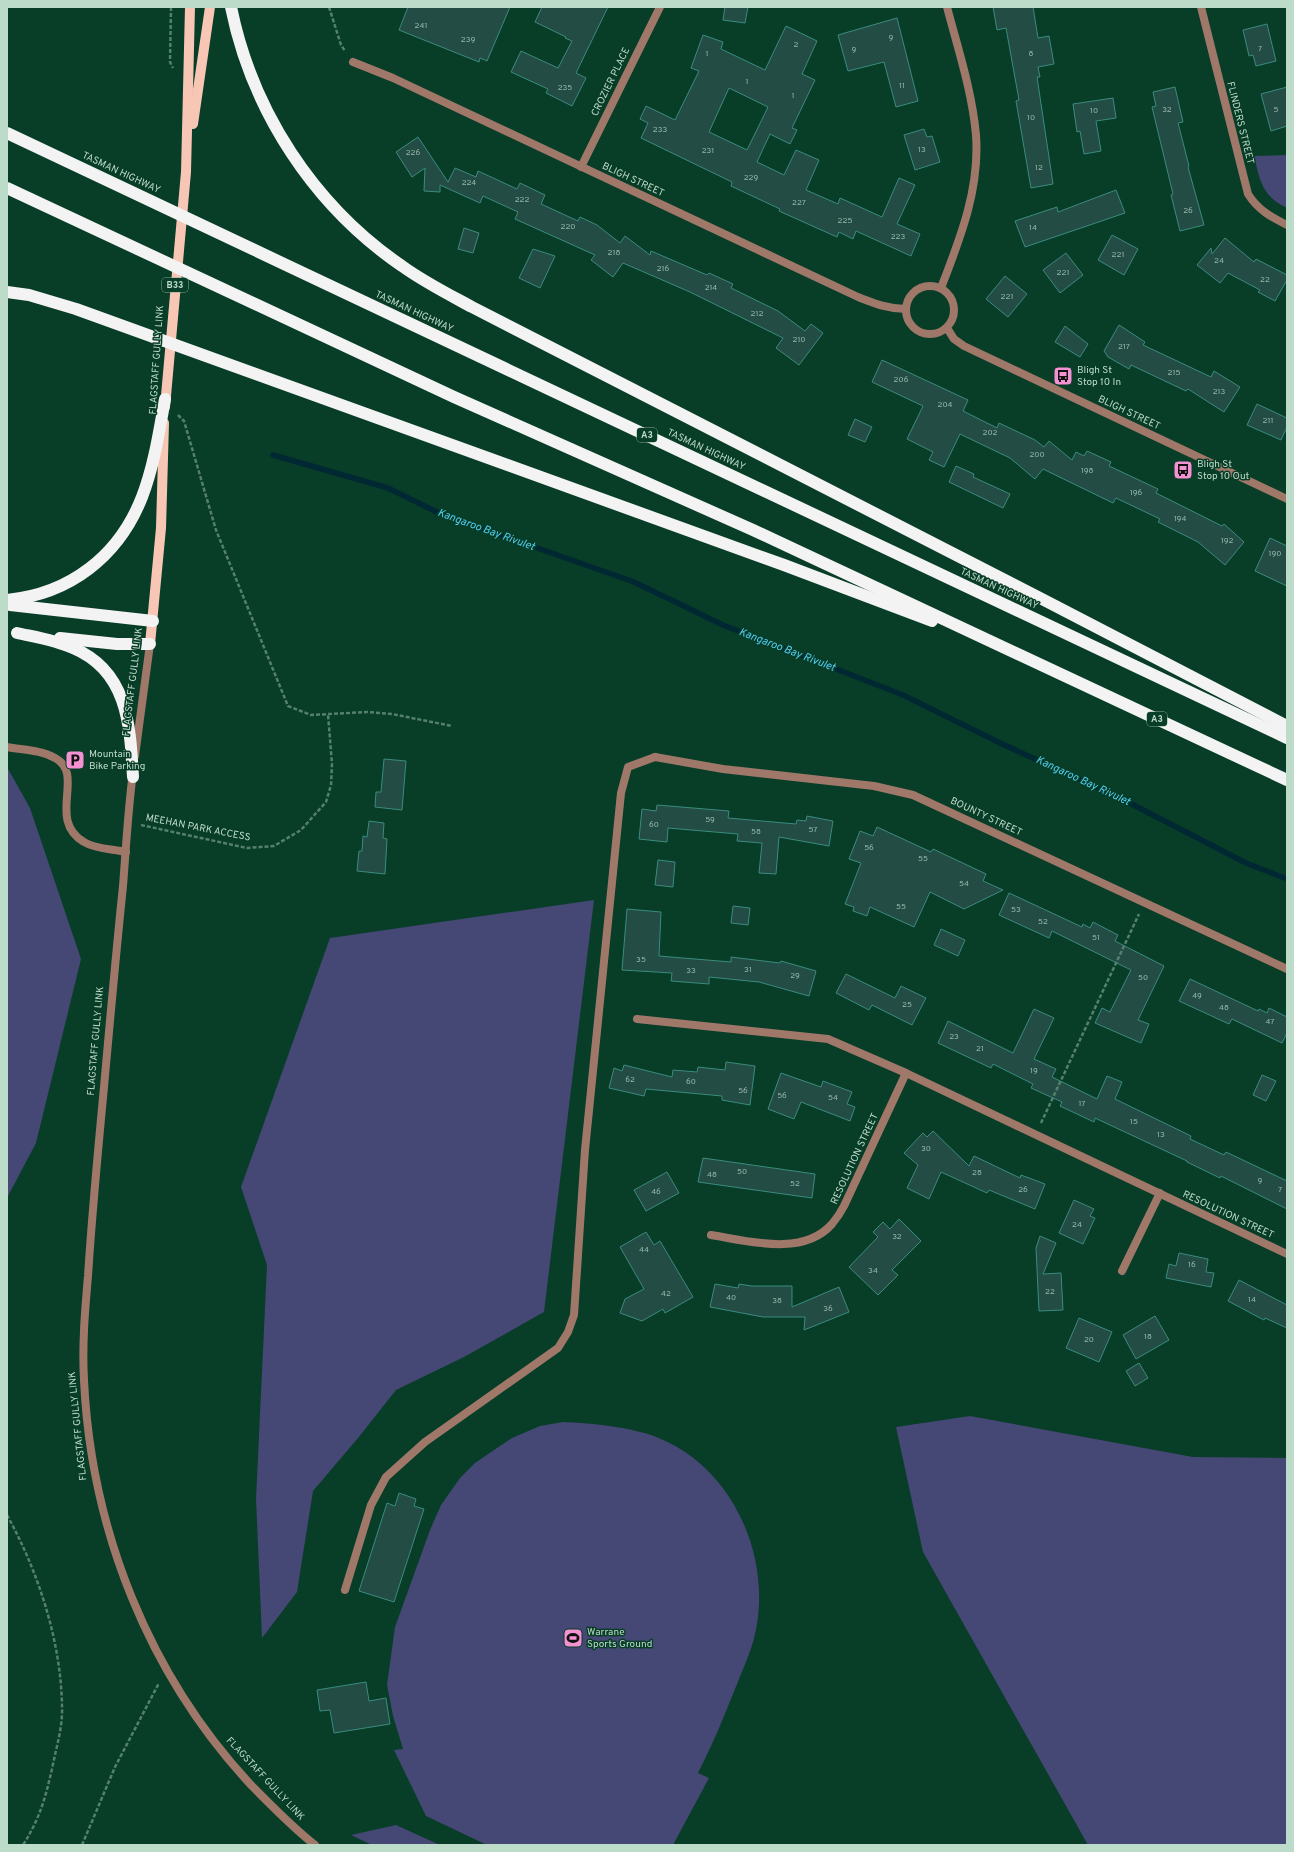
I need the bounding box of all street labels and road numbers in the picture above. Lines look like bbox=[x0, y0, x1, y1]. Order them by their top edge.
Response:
street label: CROZIER PLACE bbox=[589, 45, 633, 119]
street label: FLINDERS STREET bbox=[1223, 80, 1257, 166]
street label: TASMAN HIGHWAY bbox=[80, 149, 163, 197]
street label: BLIGH STREET bbox=[600, 160, 666, 200]
road number: B33 bbox=[162, 278, 188, 292]
street label: TASMAN HIGHWAY bbox=[373, 288, 456, 336]
street label: FLAGSTAFF GULLY LINK bbox=[147, 304, 167, 415]
street label: BLIGH STREET bbox=[1096, 393, 1162, 433]
street label: TASMAN HIGHWAY bbox=[665, 426, 748, 474]
road number: A3 bbox=[637, 428, 657, 442]
street label: TASMAN HIGHWAY bbox=[958, 565, 1041, 613]
street label: FLAGSTAFF GULLY LINK bbox=[120, 626, 146, 737]
road number: A3 bbox=[1147, 712, 1167, 726]
street label: BOUNTY STREET bbox=[948, 795, 1024, 839]
street label: MEEHAN PARK ACCESS bbox=[144, 811, 252, 845]
street label: FLAGSTAFF GULLY LINK bbox=[85, 985, 107, 1096]
street label: RESOLUTION STREET bbox=[828, 1111, 882, 1207]
street label: RESOLUTION STREET bbox=[1180, 1188, 1276, 1242]
street label: FLAGSTAFF GULLY LINK bbox=[66, 1370, 90, 1481]
street label: FLAGSTAFF GULLY LINK bbox=[223, 1734, 307, 1824]

